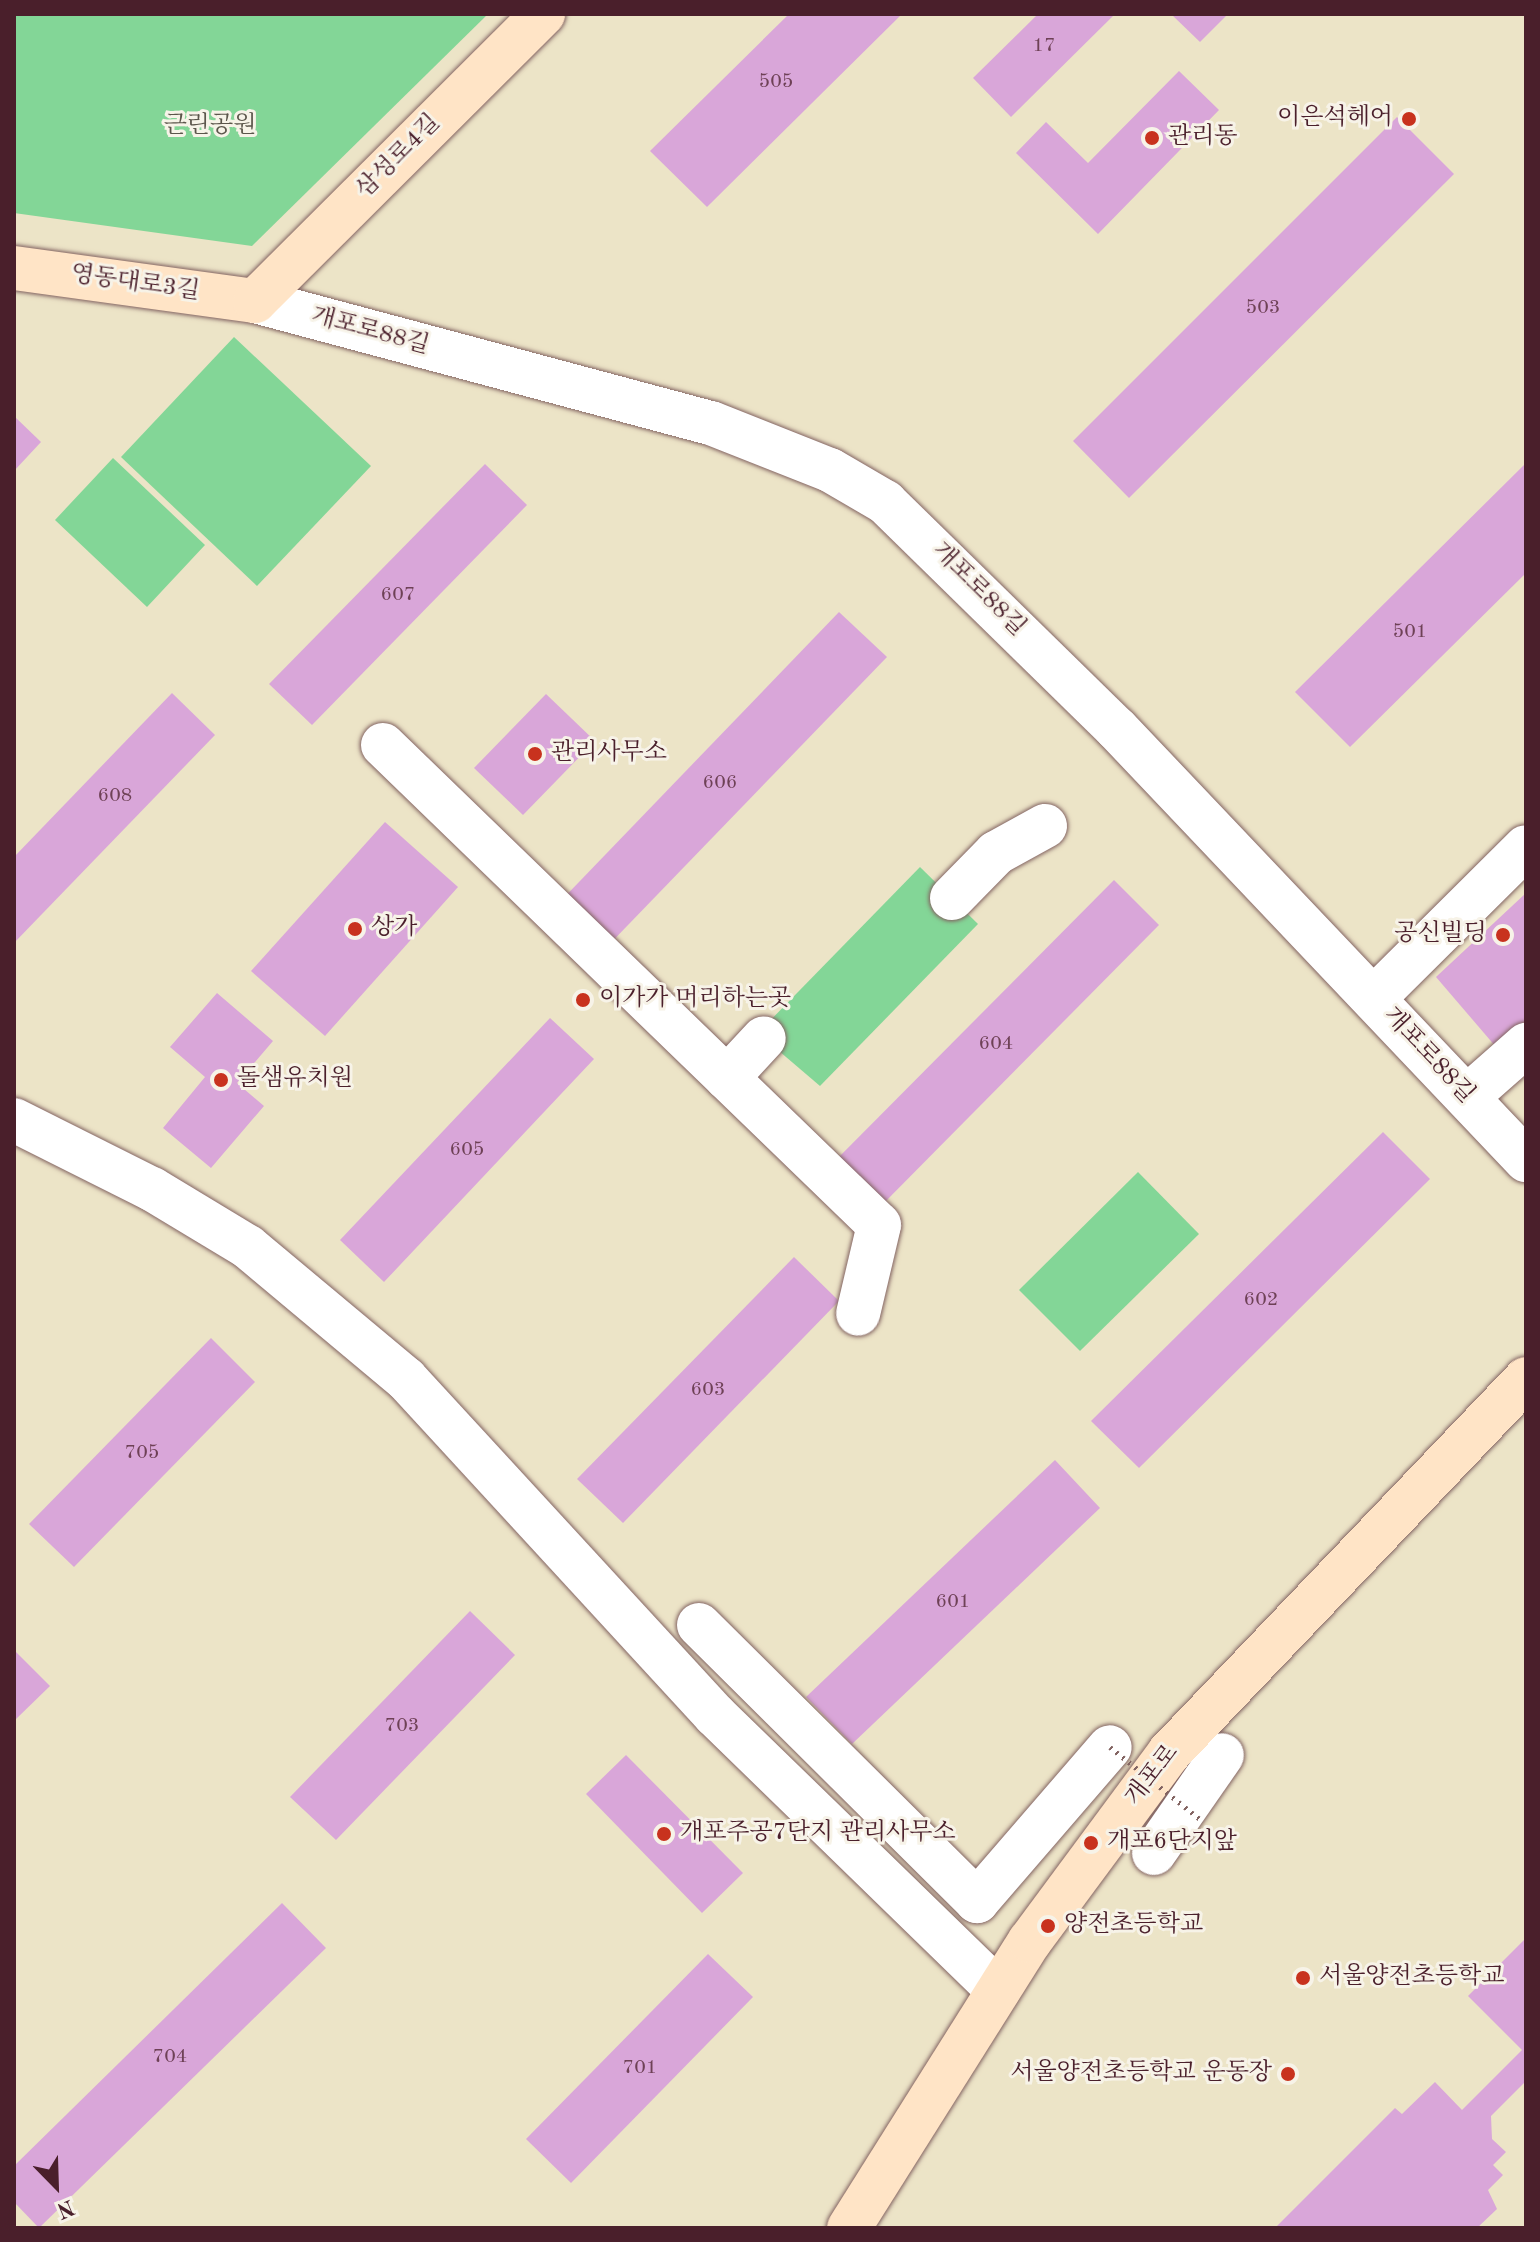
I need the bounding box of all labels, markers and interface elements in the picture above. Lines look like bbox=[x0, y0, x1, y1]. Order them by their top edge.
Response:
house number: 17 bbox=[1032, 34, 1056, 58]
house number: 505 bbox=[759, 70, 793, 94]
place label: 이은석헤어 bbox=[1277, 105, 1393, 133]
street label: 삼성로4길 bbox=[351, 109, 447, 205]
marker: 이은석헤어 bbox=[1400, 110, 1418, 128]
park label: 근린공원 bbox=[164, 113, 256, 141]
place label: 관리동 bbox=[1168, 124, 1238, 152]
marker: 관리동 bbox=[1143, 129, 1161, 147]
street label: 영동대로3길 bbox=[69, 261, 201, 307]
house number: 503 bbox=[1246, 296, 1280, 320]
street label: 개포로88길 bbox=[308, 302, 432, 362]
street label: 개포로88길 bbox=[925, 537, 1031, 643]
house number: 607 bbox=[381, 583, 415, 607]
house number: 501 bbox=[1393, 620, 1427, 644]
place label: 관리사무소 bbox=[551, 740, 667, 768]
marker: 관리사무소 bbox=[526, 745, 544, 763]
house number: 606 bbox=[703, 771, 737, 795]
house number: 608 bbox=[98, 784, 132, 808]
place label: 상가 bbox=[371, 915, 417, 943]
marker: 상가 bbox=[346, 920, 364, 938]
place label: 공신빌딩 bbox=[1394, 921, 1487, 949]
marker: 공신빌딩 bbox=[1494, 926, 1512, 944]
place label: 이가가 머리하는곳 bbox=[599, 986, 791, 1014]
marker: 이가가 머리하는곳 bbox=[574, 991, 592, 1009]
street label: 개포로88길 bbox=[1376, 1002, 1480, 1110]
house number: 604 bbox=[979, 1032, 1013, 1056]
place label: 돌샘유치원 bbox=[237, 1066, 353, 1094]
marker: 돌샘유치원 bbox=[212, 1071, 230, 1089]
house number: 605 bbox=[450, 1138, 484, 1162]
house number: 602 bbox=[1244, 1288, 1278, 1312]
house number: 603 bbox=[691, 1378, 725, 1402]
house number: 705 bbox=[125, 1441, 159, 1465]
house number: 601 bbox=[936, 1590, 970, 1614]
house number: 703 bbox=[385, 1714, 419, 1738]
street label: 개포로 bbox=[1120, 1740, 1186, 1812]
place label: 개포주공7단지 관리사무소 bbox=[680, 1820, 956, 1848]
marker: 개포주공7단지 관리사무소 bbox=[655, 1825, 673, 1843]
place label: 개포6단지앞 bbox=[1107, 1829, 1237, 1857]
marker: 개포6단지앞 bbox=[1082, 1834, 1100, 1852]
place label: 양전초등학교 bbox=[1064, 1912, 1203, 1940]
marker: 양전초등학교 bbox=[1039, 1917, 1057, 1935]
place label: 서울양전초등학교 bbox=[1319, 1964, 1504, 1992]
marker: 서울양전초등학교 bbox=[1294, 1969, 1312, 1987]
house number: 704 bbox=[153, 2045, 187, 2069]
house number: 701 bbox=[623, 2056, 657, 2080]
place label: 서울양전초등학교 운동장 bbox=[1010, 2060, 1272, 2088]
marker: 서울양전초등학교 운동장 bbox=[1279, 2065, 1297, 2083]
north arrow bbox=[16, 2146, 96, 2226]
text: N bbox=[53, 2195, 77, 2222]

